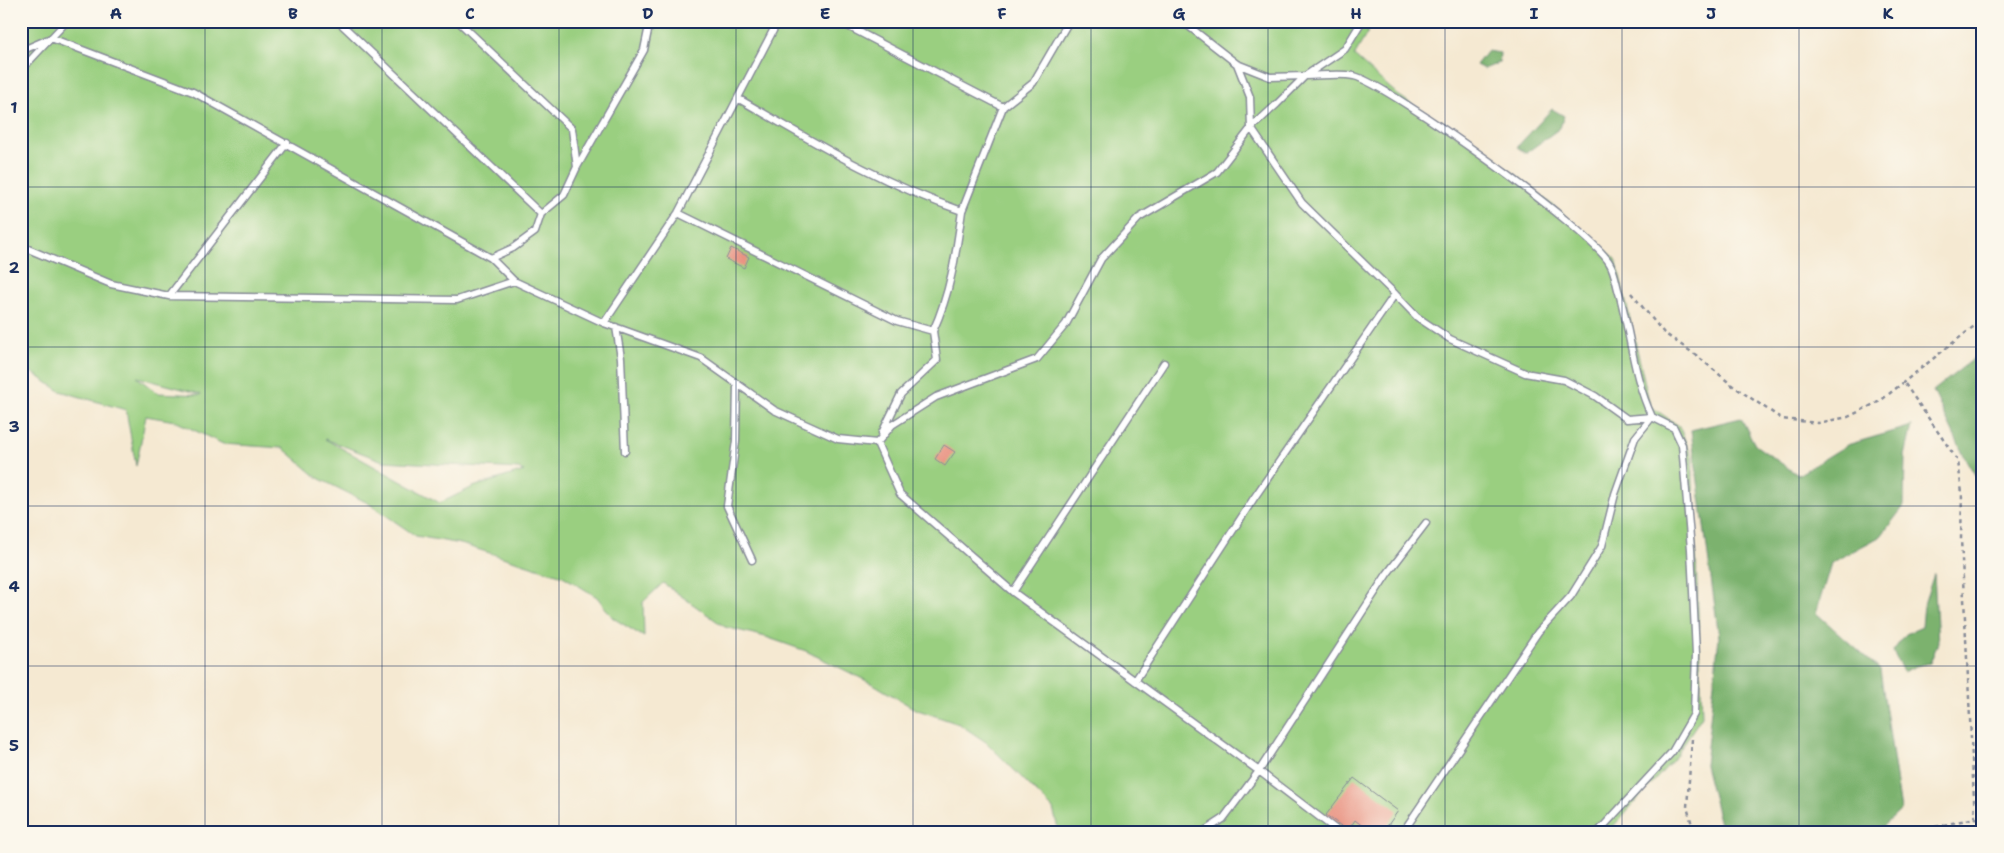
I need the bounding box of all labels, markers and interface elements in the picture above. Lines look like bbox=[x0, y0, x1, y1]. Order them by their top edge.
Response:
text: A bbox=[110, 3, 122, 24]
text: B bbox=[288, 3, 298, 24]
text: C bbox=[465, 3, 475, 24]
text: D bbox=[642, 3, 654, 24]
text: E bbox=[820, 3, 830, 24]
text: F bbox=[997, 3, 1007, 24]
text: G bbox=[1173, 3, 1186, 24]
text: H bbox=[1350, 3, 1362, 24]
text: I bbox=[1530, 3, 1539, 24]
text: J bbox=[1706, 3, 1716, 24]
text: K bbox=[1883, 3, 1894, 24]
text: 1 bbox=[10, 97, 18, 118]
text: 2 bbox=[8, 257, 20, 278]
text: 3 bbox=[8, 416, 20, 437]
text: 4 bbox=[8, 576, 20, 597]
text: 5 bbox=[9, 735, 19, 756]

